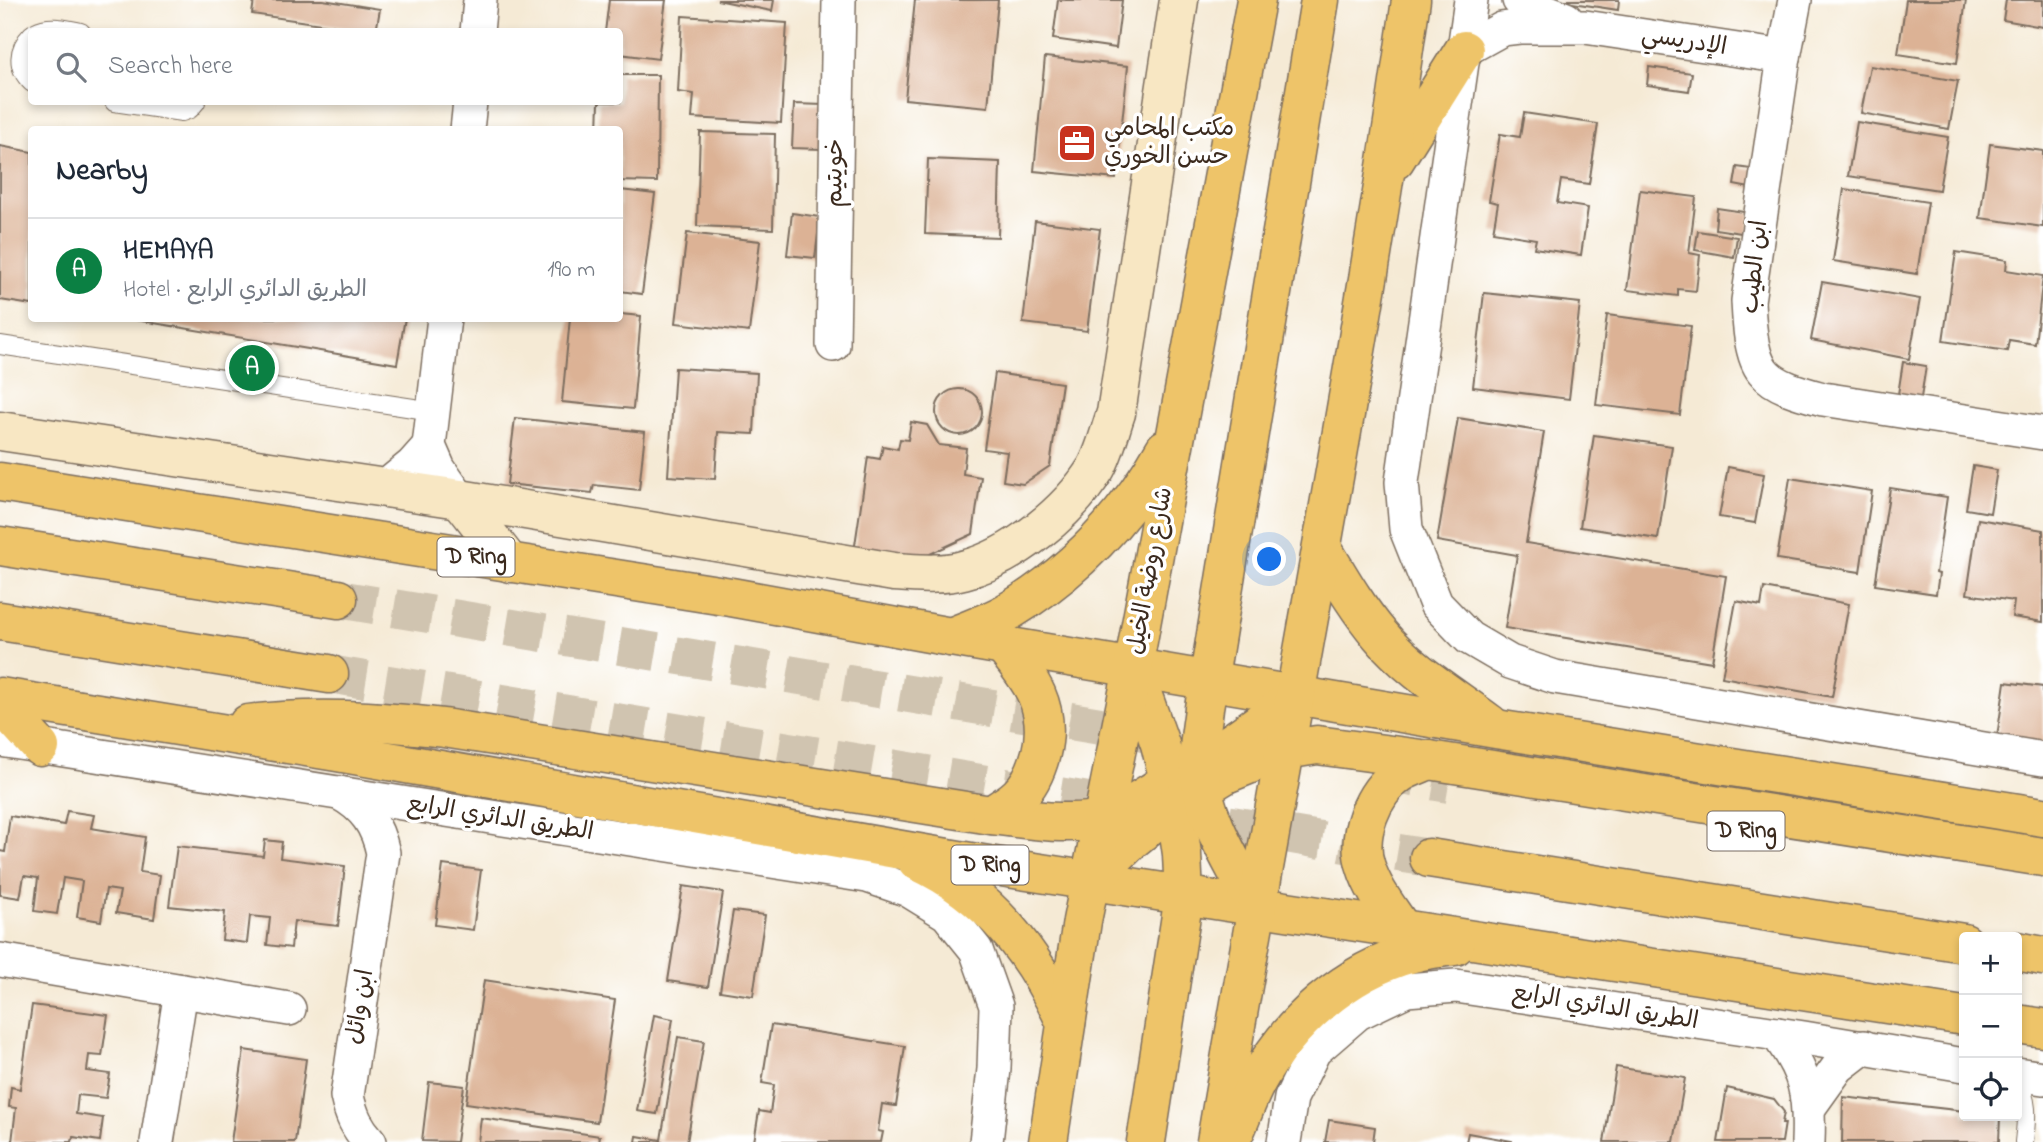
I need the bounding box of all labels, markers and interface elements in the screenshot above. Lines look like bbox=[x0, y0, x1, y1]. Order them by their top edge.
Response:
street label: الإدريسي bbox=[1639, 18, 1729, 67]
search box bbox=[28, 28, 623, 105]
icon: search bbox=[52, 48, 90, 86]
text: Search here bbox=[108, 48, 233, 86]
place label: مكتب المحامي حسن الخوري bbox=[1104, 112, 1234, 175]
office icon: مكتب المحامي حسن الخوري bbox=[1056, 122, 1098, 164]
street label: خويتيم bbox=[818, 138, 854, 208]
text: Nearby bbox=[56, 150, 148, 194]
street label: ابن الطيب bbox=[1734, 219, 1778, 315]
text: HEMAYA bbox=[123, 233, 214, 271]
text: A bbox=[72, 254, 86, 287]
text: 190 m bbox=[547, 254, 595, 287]
text: Hotel · الطريق الدائري الرابع bbox=[123, 274, 367, 307]
pin: A bbox=[229, 342, 275, 394]
street label: شارع روضة الخيل bbox=[1119, 484, 1183, 658]
road number: D Ring bbox=[438, 538, 514, 576]
your location bbox=[1252, 542, 1286, 576]
street label: الطريق الدائري الرابع bbox=[404, 787, 596, 851]
road number: D Ring bbox=[1708, 811, 1784, 850]
road number: D Ring bbox=[951, 846, 1028, 884]
map controls bbox=[1959, 932, 2022, 1121]
button: + bbox=[1959, 932, 2022, 995]
street label: ابن وائل bbox=[338, 967, 384, 1047]
street label: الطريق الدائري الرابع bbox=[1509, 976, 1701, 1040]
button: − bbox=[1959, 995, 2022, 1058]
button: locate bbox=[1959, 1058, 2022, 1121]

